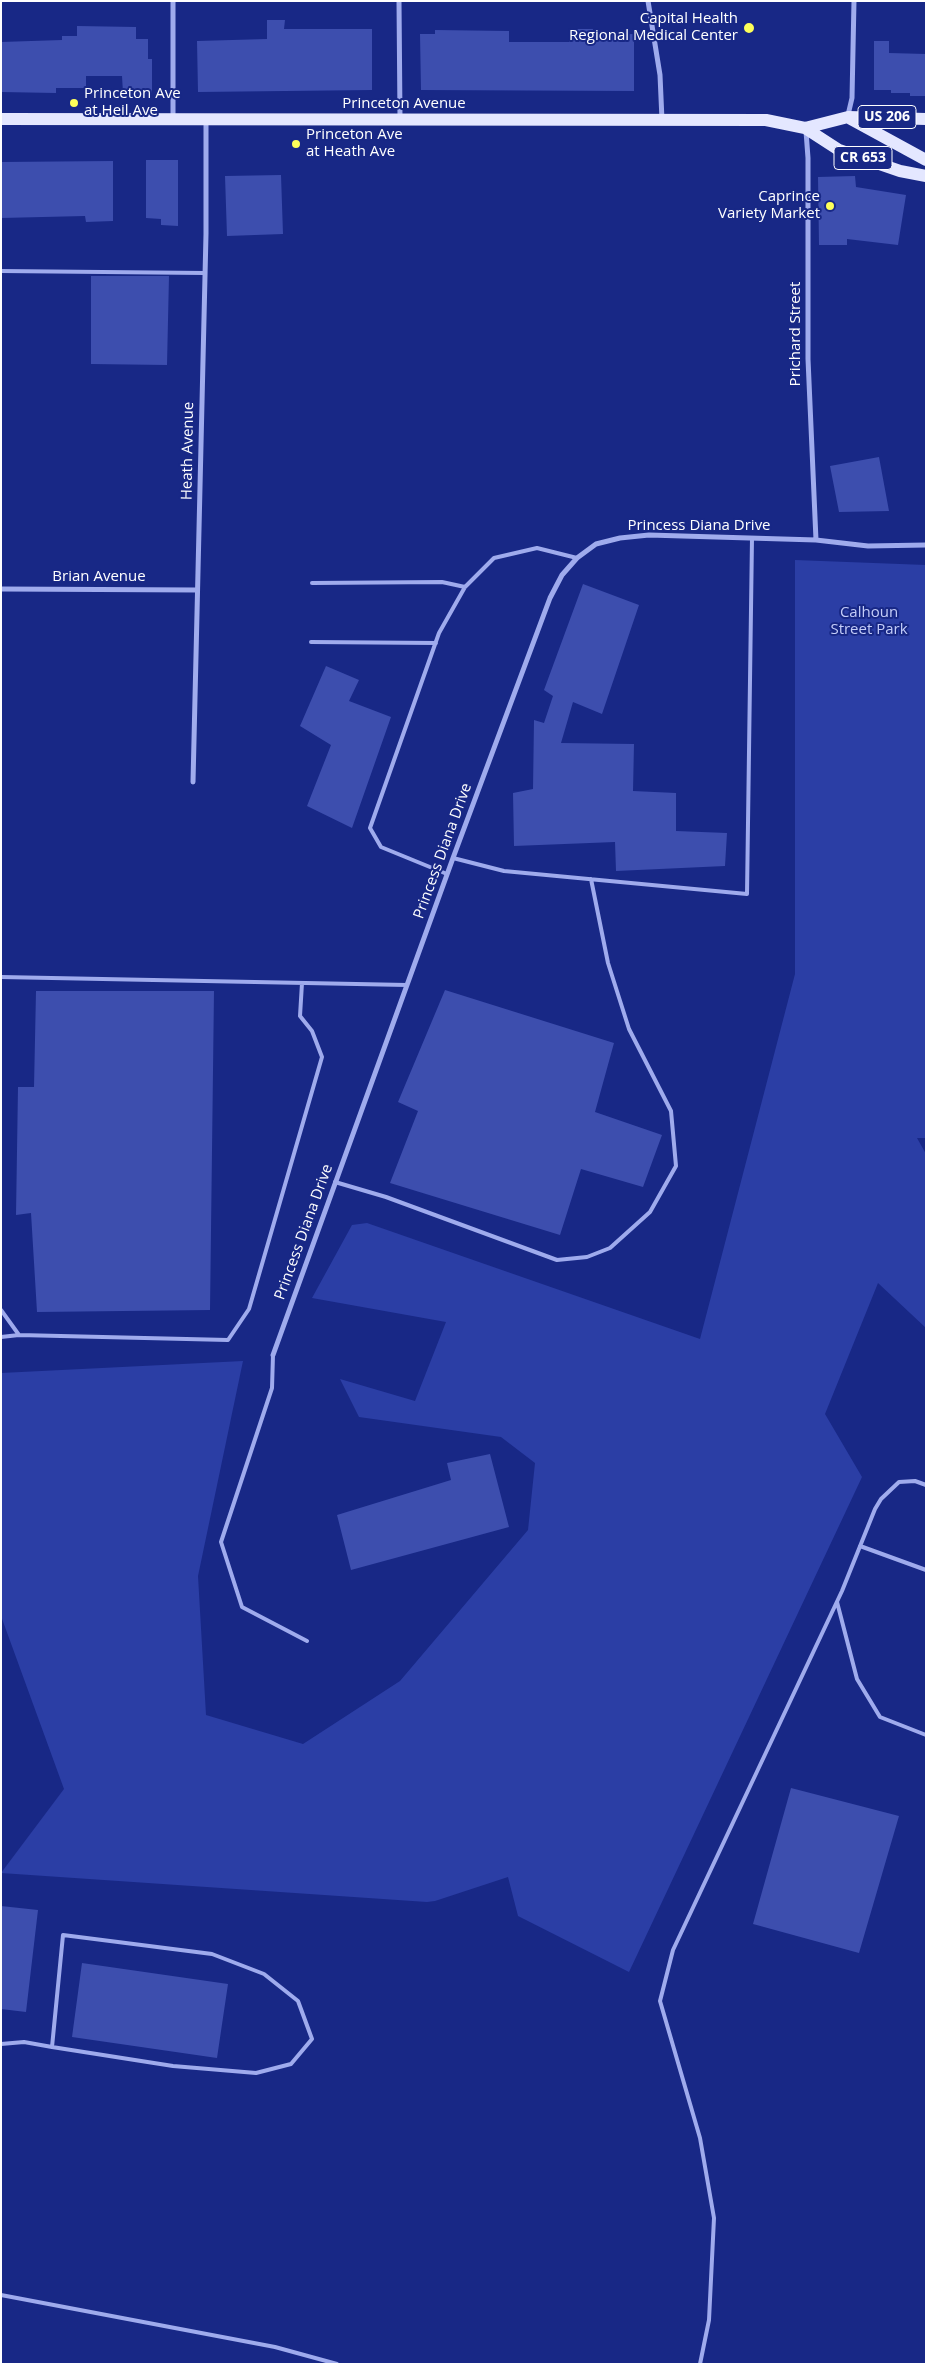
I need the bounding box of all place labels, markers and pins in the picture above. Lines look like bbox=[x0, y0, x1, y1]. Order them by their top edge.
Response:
place label: Capital Health Regional Medical Center bbox=[569, 10, 738, 45]
marker: Capital Health Regional Medical Center bbox=[742, 21, 756, 35]
place label: Princeton Ave at Heil Ave bbox=[84, 85, 181, 120]
marker: Princeton Ave at Heil Ave bbox=[68, 97, 80, 109]
place label: Princeton Ave at Heath Ave bbox=[306, 126, 403, 161]
marker: Princeton Ave at Heath Ave bbox=[290, 138, 302, 150]
place label: Caprince Variety Market bbox=[718, 188, 820, 223]
marker: Caprince Variety Market bbox=[824, 200, 836, 212]

